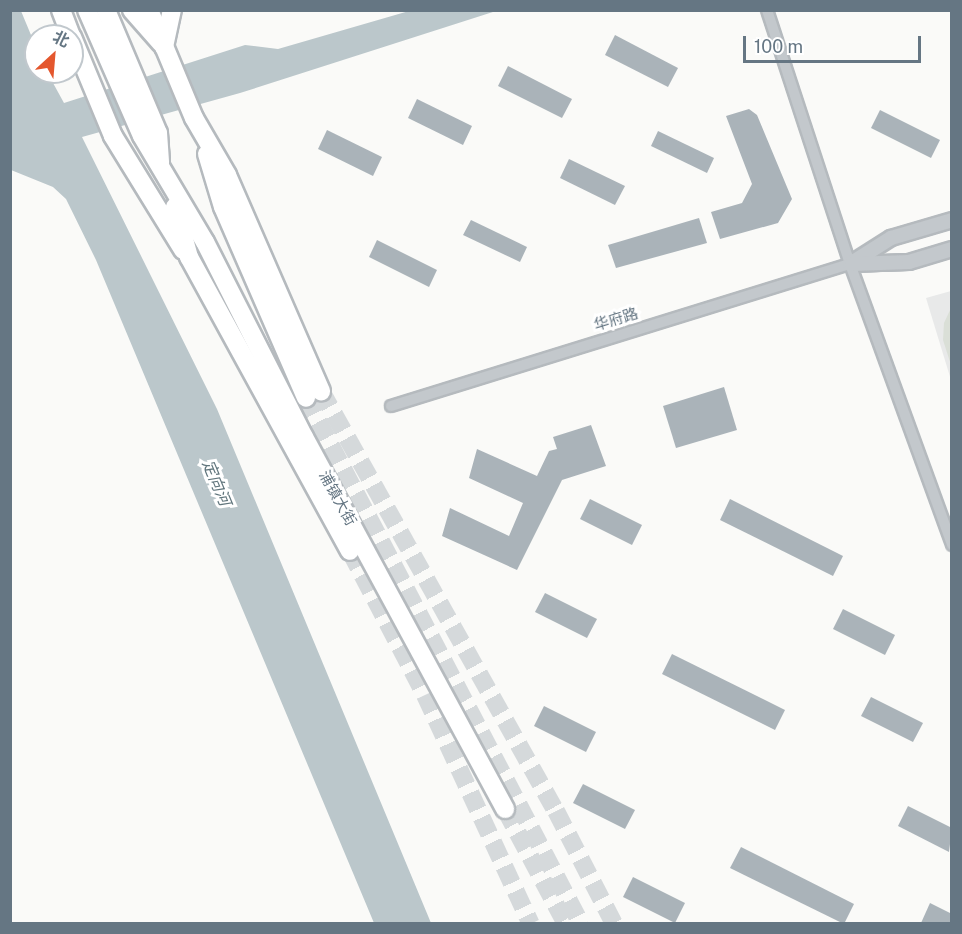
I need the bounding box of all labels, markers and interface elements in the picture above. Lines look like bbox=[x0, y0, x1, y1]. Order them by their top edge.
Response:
north arrow bbox=[24, 24, 84, 84]
scale bar bbox=[746, 24, 924, 62]
text: 北 bbox=[50, 27, 73, 51]
text: 100 m bbox=[754, 36, 803, 57]
street label: 华府路 bbox=[592, 304, 640, 334]
water label: 定向河 bbox=[198, 457, 234, 509]
street label: 浦镇大街 bbox=[316, 467, 360, 529]

